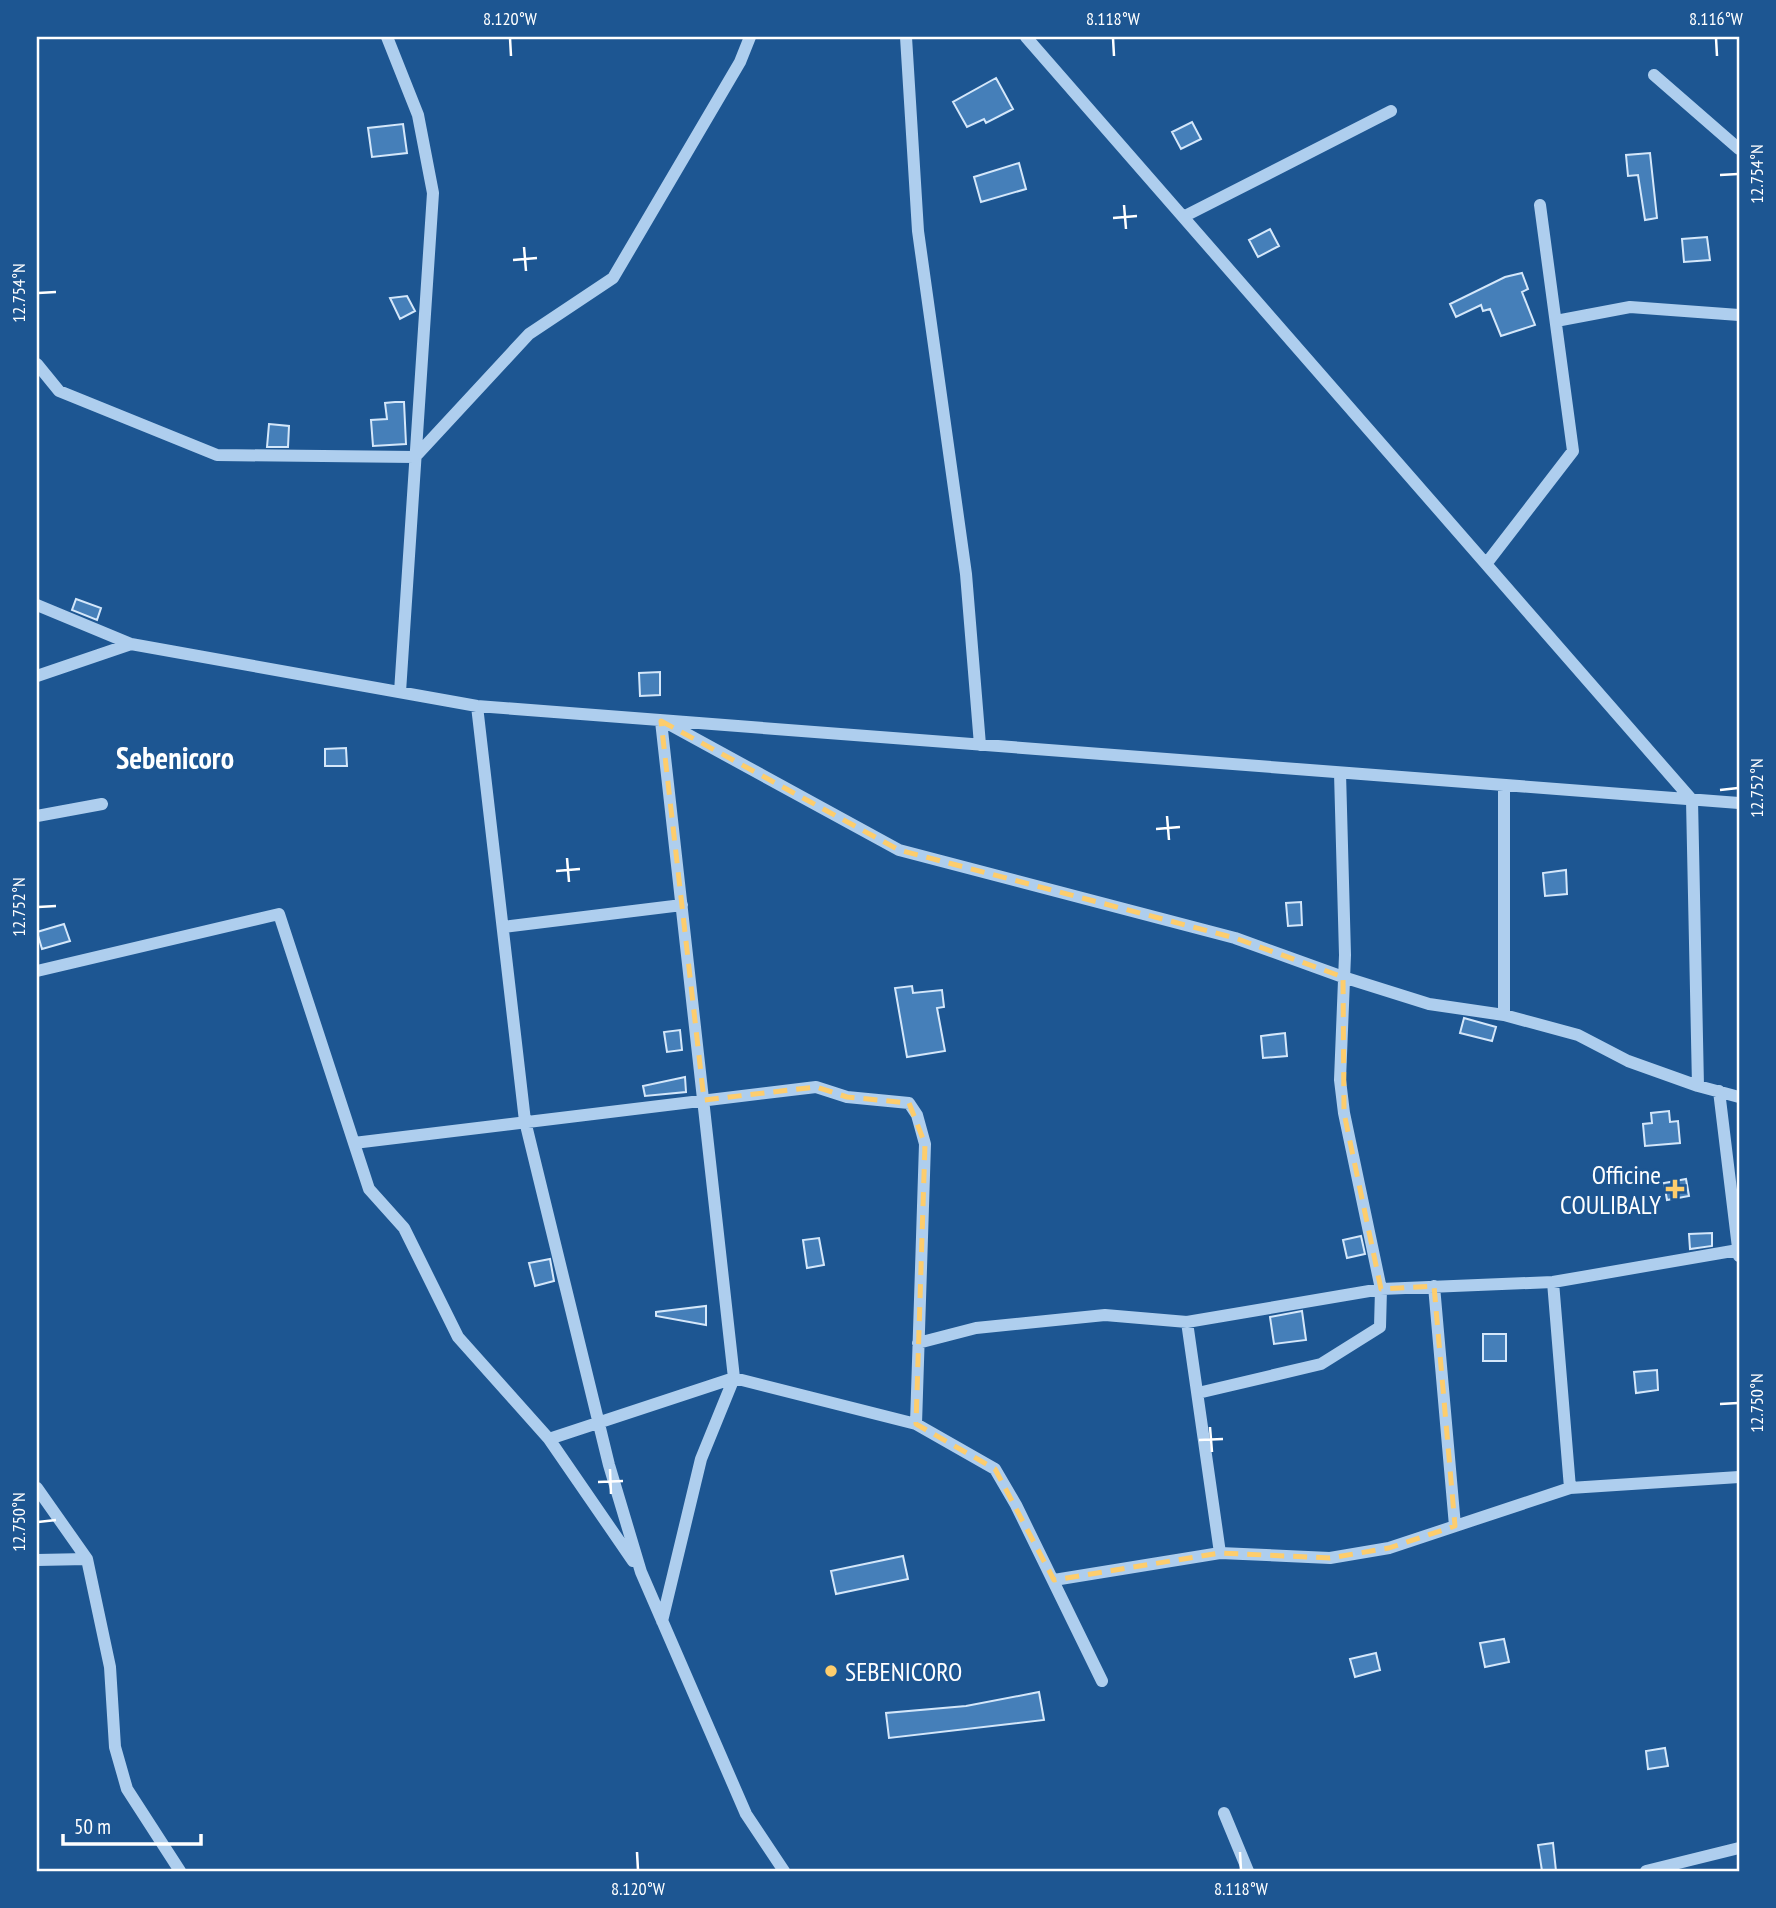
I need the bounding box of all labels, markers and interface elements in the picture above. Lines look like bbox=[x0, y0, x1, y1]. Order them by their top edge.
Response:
text: 8.120°W bbox=[483, 7, 537, 30]
text: 8.118°W bbox=[1086, 7, 1140, 30]
text: 8.116°W bbox=[1689, 7, 1743, 30]
text: 12.754°N bbox=[1745, 144, 1768, 204]
text: 12.754°N bbox=[7, 263, 30, 323]
district label: Sebenicoro bbox=[116, 738, 234, 777]
text: 12.752°N bbox=[1745, 758, 1768, 818]
text: 12.752°N bbox=[7, 877, 30, 937]
place label: Officine COULIBALY bbox=[1560, 1158, 1661, 1221]
marker: Officine COULIBALY bbox=[1667, 1181, 1683, 1197]
text: 12.750°N bbox=[1745, 1373, 1768, 1433]
text: 12.750°N bbox=[7, 1492, 30, 1552]
place label: SEBENICORO bbox=[845, 1655, 962, 1688]
marker: SEBENICORO bbox=[823, 1663, 839, 1679]
scale bar bbox=[63, 1803, 201, 1847]
text: 50 m bbox=[74, 1813, 111, 1840]
text: 8.120°W bbox=[611, 1877, 665, 1900]
text: 8.118°W bbox=[1214, 1877, 1268, 1900]

